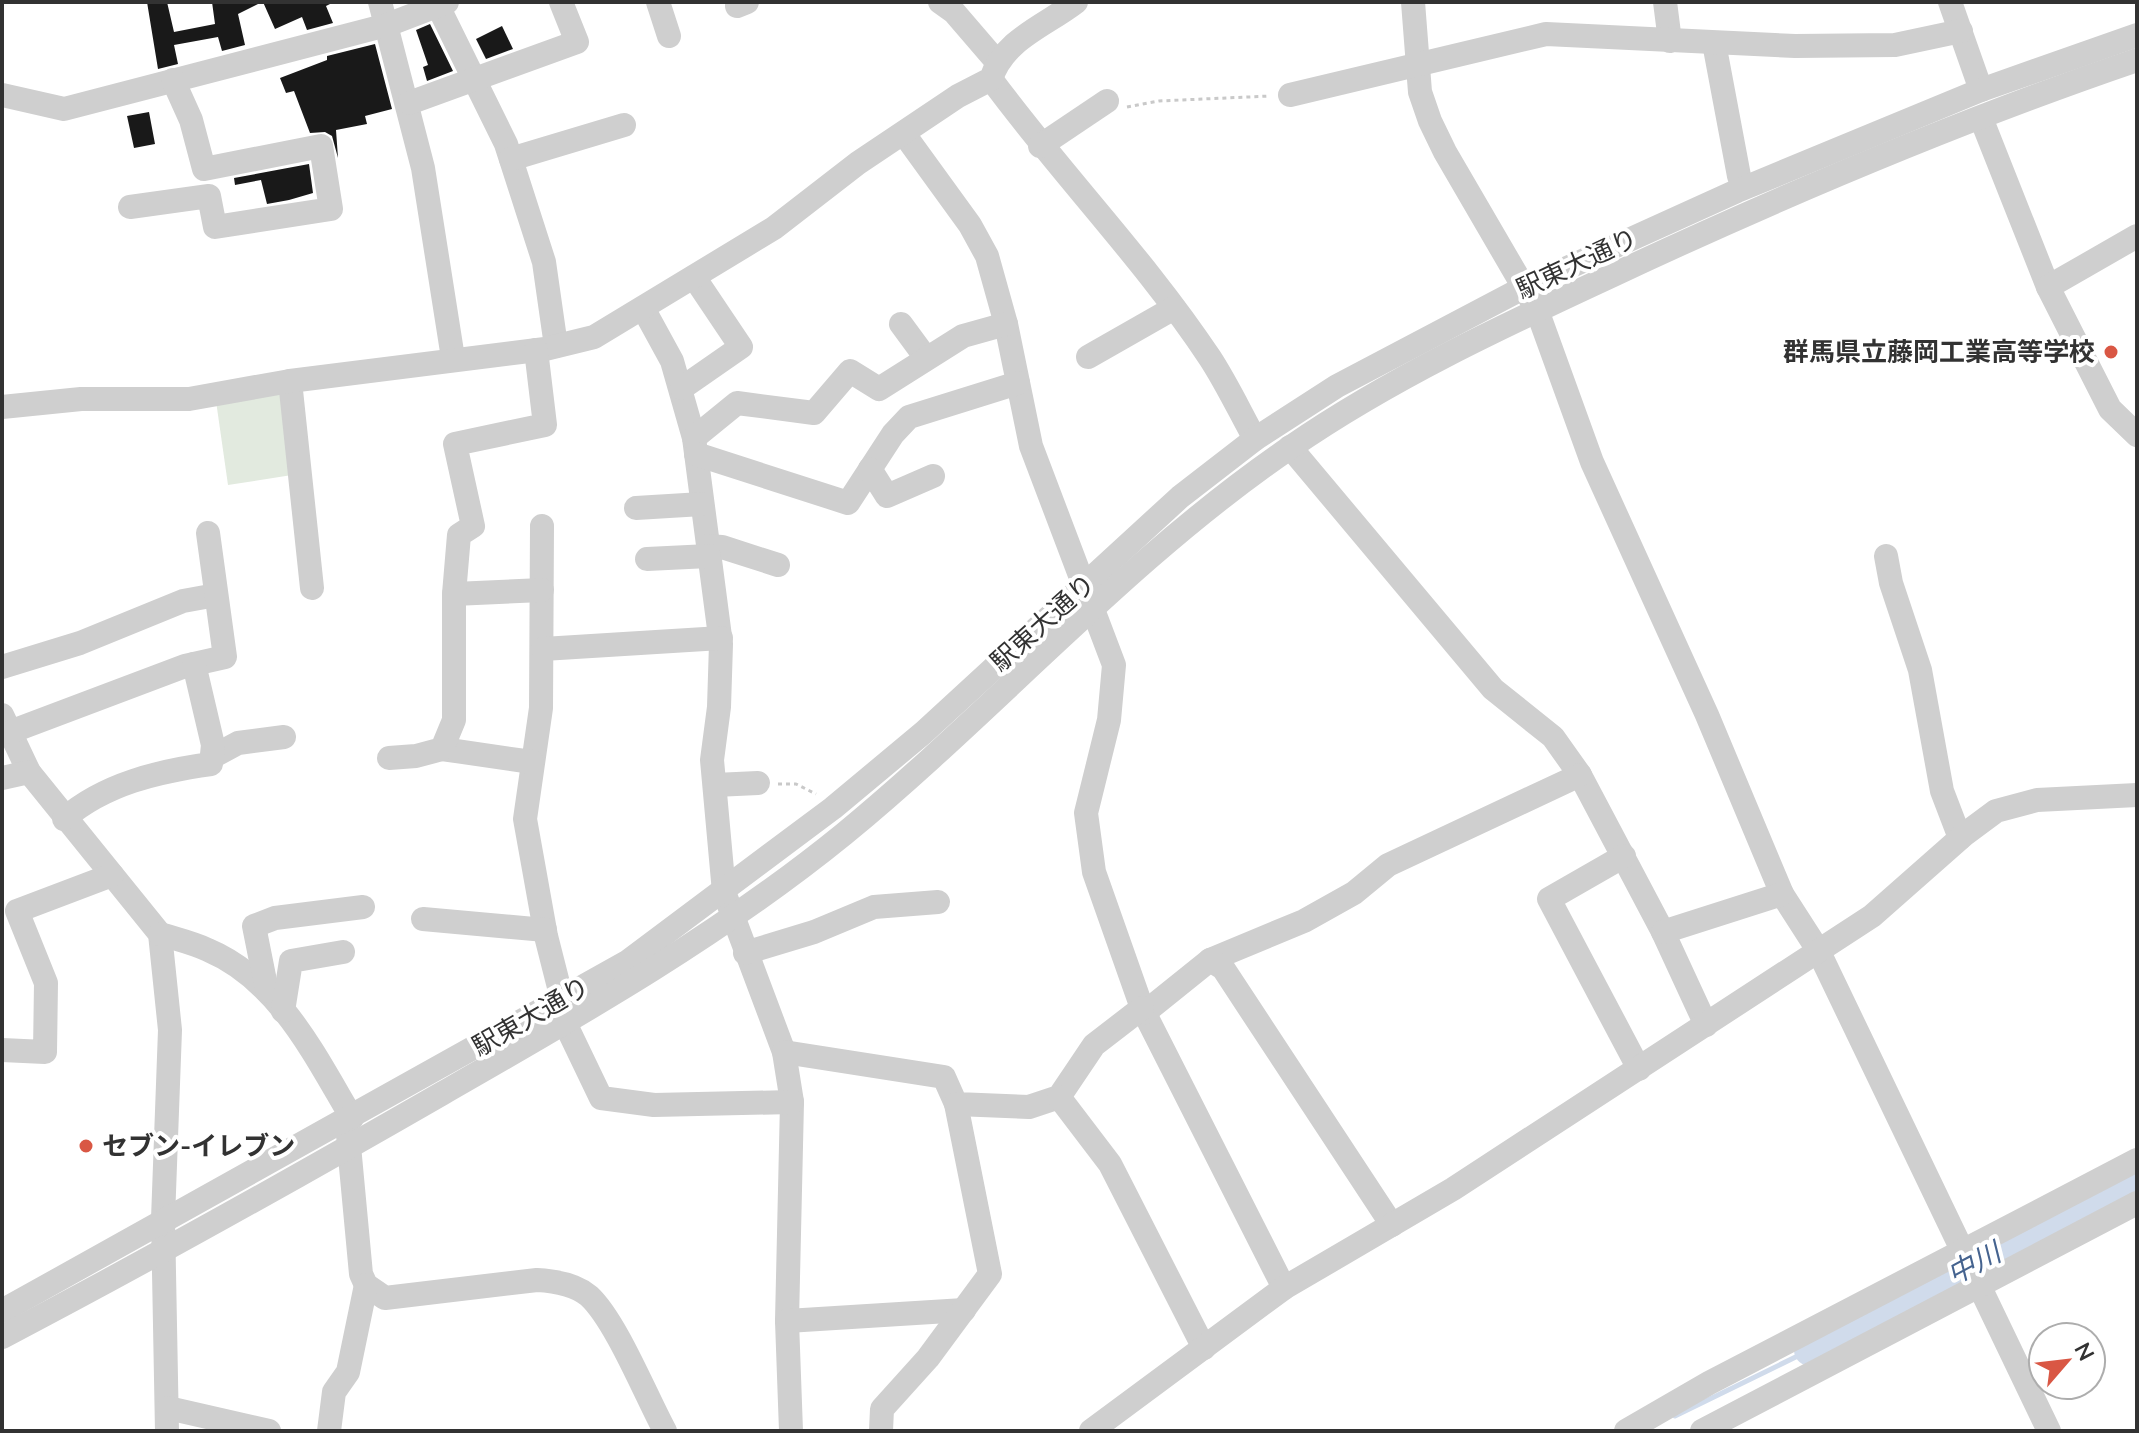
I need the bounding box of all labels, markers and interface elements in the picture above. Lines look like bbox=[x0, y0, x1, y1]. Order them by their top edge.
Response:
street label: 駅東大通り bbox=[1511, 221, 1643, 307]
place label: 群馬県立藤岡工業高等学校 bbox=[1783, 335, 2095, 370]
marker: 群馬県立藤岡工業高等学校 bbox=[2102, 343, 2120, 361]
street label: 駅東大通り bbox=[983, 566, 1103, 680]
street label: 駅東大通り bbox=[466, 969, 596, 1065]
place label: セブン-イレブン bbox=[102, 1129, 295, 1164]
marker: セブン-イレブン bbox=[77, 1137, 95, 1155]
water label: 中川 bbox=[1940, 1233, 2010, 1294]
north arrow bbox=[2027, 1321, 2107, 1401]
text: N bbox=[2067, 1338, 2101, 1366]

